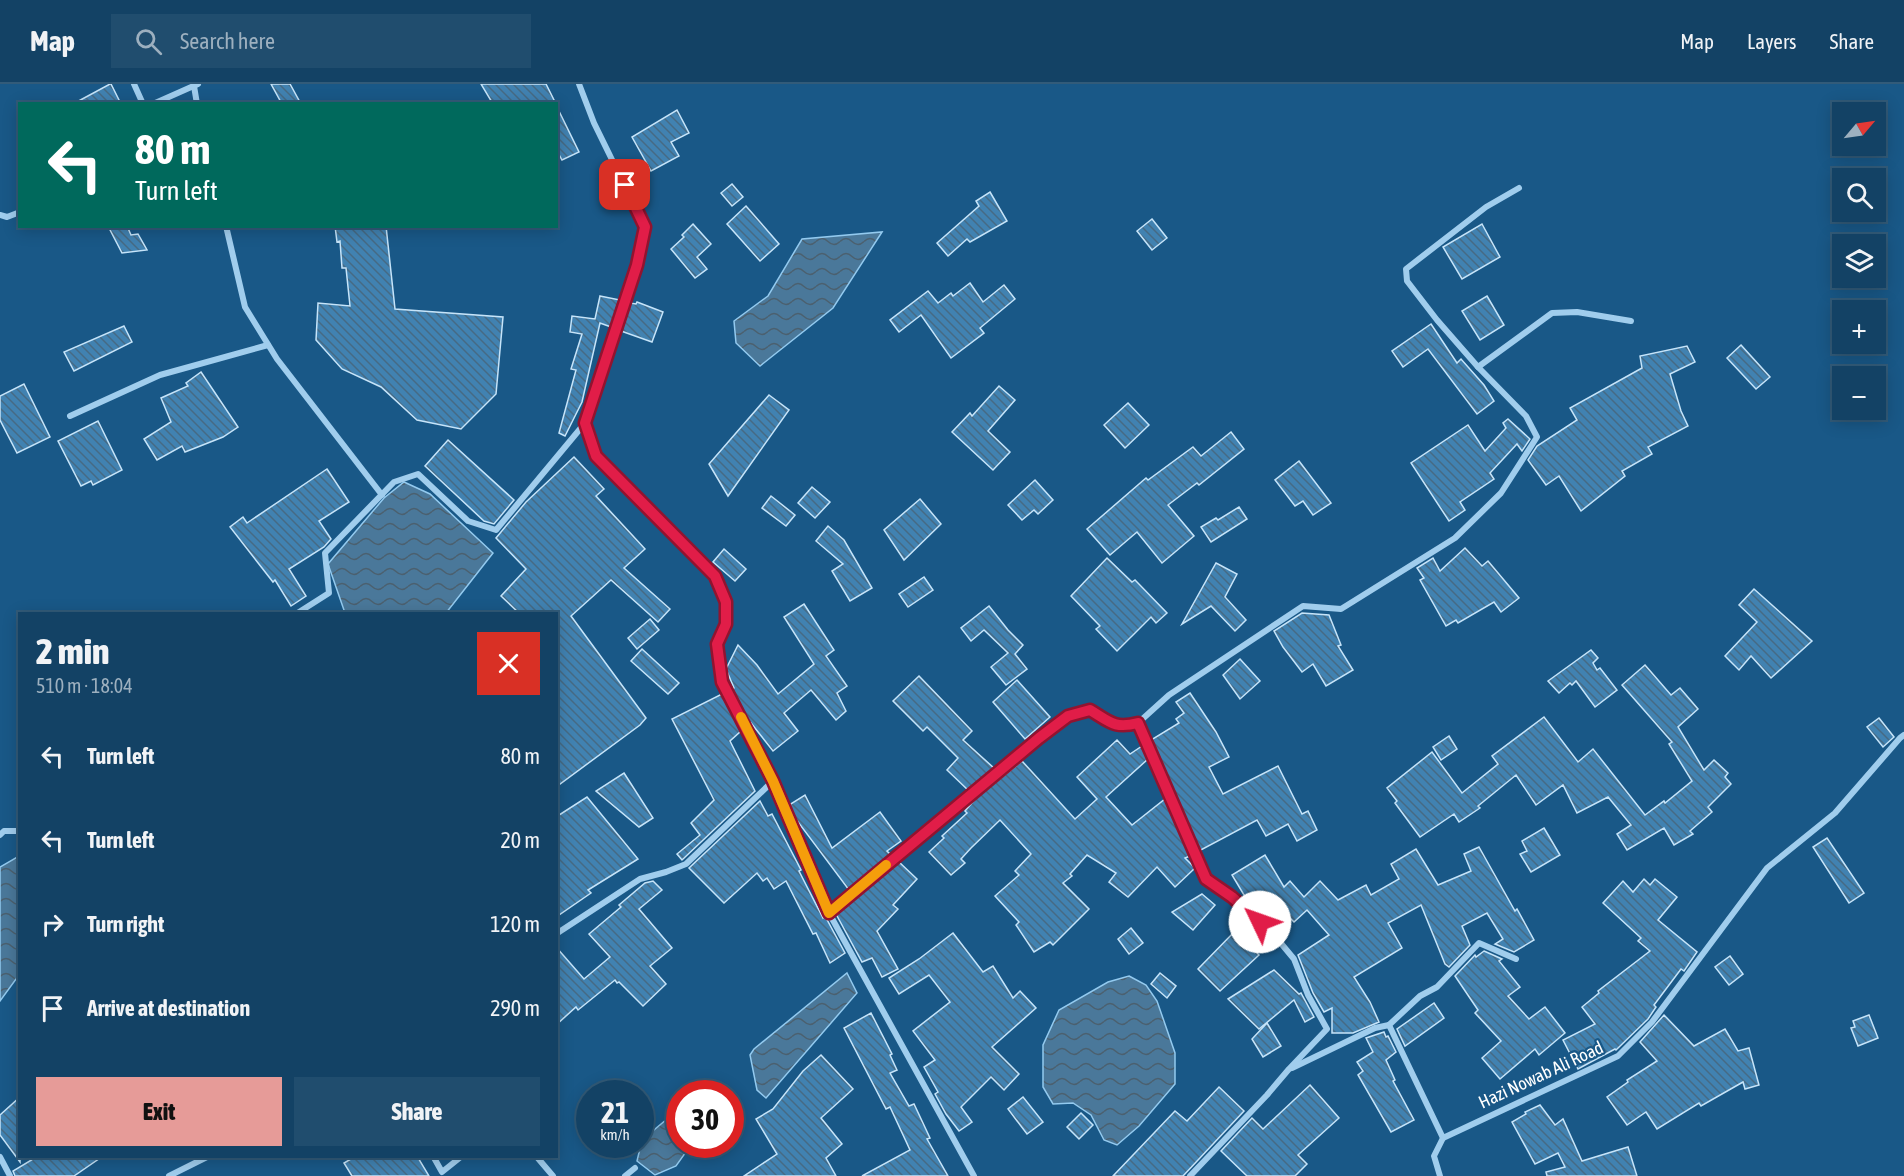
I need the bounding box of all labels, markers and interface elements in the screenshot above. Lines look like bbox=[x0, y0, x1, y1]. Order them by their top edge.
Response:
search box bbox=[111, 14, 531, 68]
text: Map bbox=[30, 25, 75, 57]
icon: search bbox=[132, 25, 165, 58]
text: Search here bbox=[180, 28, 275, 54]
text: Map bbox=[1680, 29, 1714, 53]
text: Layers bbox=[1747, 29, 1797, 53]
text: Share bbox=[1830, 29, 1874, 53]
north arrow bbox=[1832, 102, 1886, 156]
map controls bbox=[1832, 102, 1886, 420]
text: 80 m bbox=[135, 125, 210, 173]
icon: left bbox=[36, 126, 114, 204]
pin bbox=[599, 159, 650, 210]
icon: arrive bbox=[608, 168, 641, 201]
button: search bbox=[1832, 168, 1886, 222]
text: Turn left bbox=[135, 175, 218, 206]
button: layers bbox=[1832, 234, 1886, 288]
button: + bbox=[1832, 300, 1886, 354]
button: − bbox=[1832, 366, 1886, 420]
text: 2 min bbox=[36, 630, 110, 672]
button: close bbox=[477, 632, 540, 695]
text: 510 m · 18:04 bbox=[36, 674, 133, 697]
icon: left bbox=[36, 740, 69, 773]
text: Turn left bbox=[87, 743, 154, 769]
text: 80 m bbox=[500, 743, 540, 769]
icon: left bbox=[36, 824, 69, 857]
text: Turn left bbox=[87, 827, 154, 853]
text: 20 m bbox=[500, 827, 540, 853]
position arrow bbox=[1228, 890, 1292, 954]
icon: right bbox=[36, 908, 69, 941]
text: Turn right bbox=[87, 911, 164, 937]
text: 120 m bbox=[490, 911, 540, 937]
icon: arrive bbox=[36, 992, 69, 1025]
text: Arrive at destination bbox=[87, 995, 250, 1021]
text: 290 m bbox=[490, 995, 540, 1021]
street label: Hazi Nowab Ali Road bbox=[1475, 1036, 1607, 1113]
button: Exit bbox=[36, 1077, 282, 1146]
button: Share bbox=[294, 1077, 540, 1146]
speed limit sign: 30 bbox=[666, 1080, 744, 1158]
text: 21 bbox=[601, 1095, 629, 1129]
text: km/h bbox=[600, 1126, 630, 1143]

